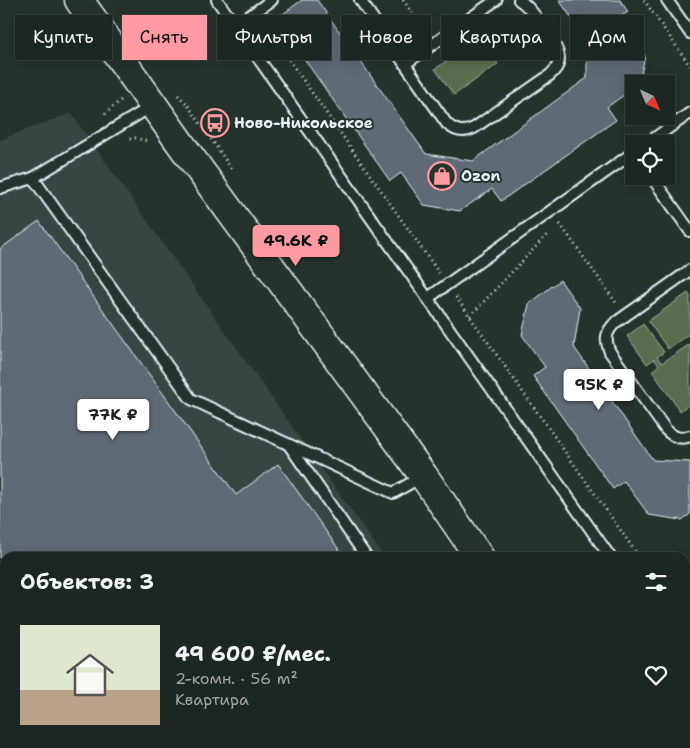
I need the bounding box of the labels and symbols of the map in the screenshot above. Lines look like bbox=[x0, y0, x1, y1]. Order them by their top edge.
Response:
north arrow bbox=[625, 75, 675, 125]
bus stop icon: Ново-Никольское bbox=[200, 108, 230, 138]
place label: Ново-Никольское bbox=[234, 113, 373, 133]
shop icon: Ozon bbox=[427, 161, 457, 191]
place label: Ozon bbox=[461, 166, 501, 186]
pin: 49.6K ₽ bbox=[250, 224, 342, 267]
pin: 95K ₽ bbox=[564, 368, 634, 411]
pin: 77K ₽ bbox=[78, 398, 148, 441]

